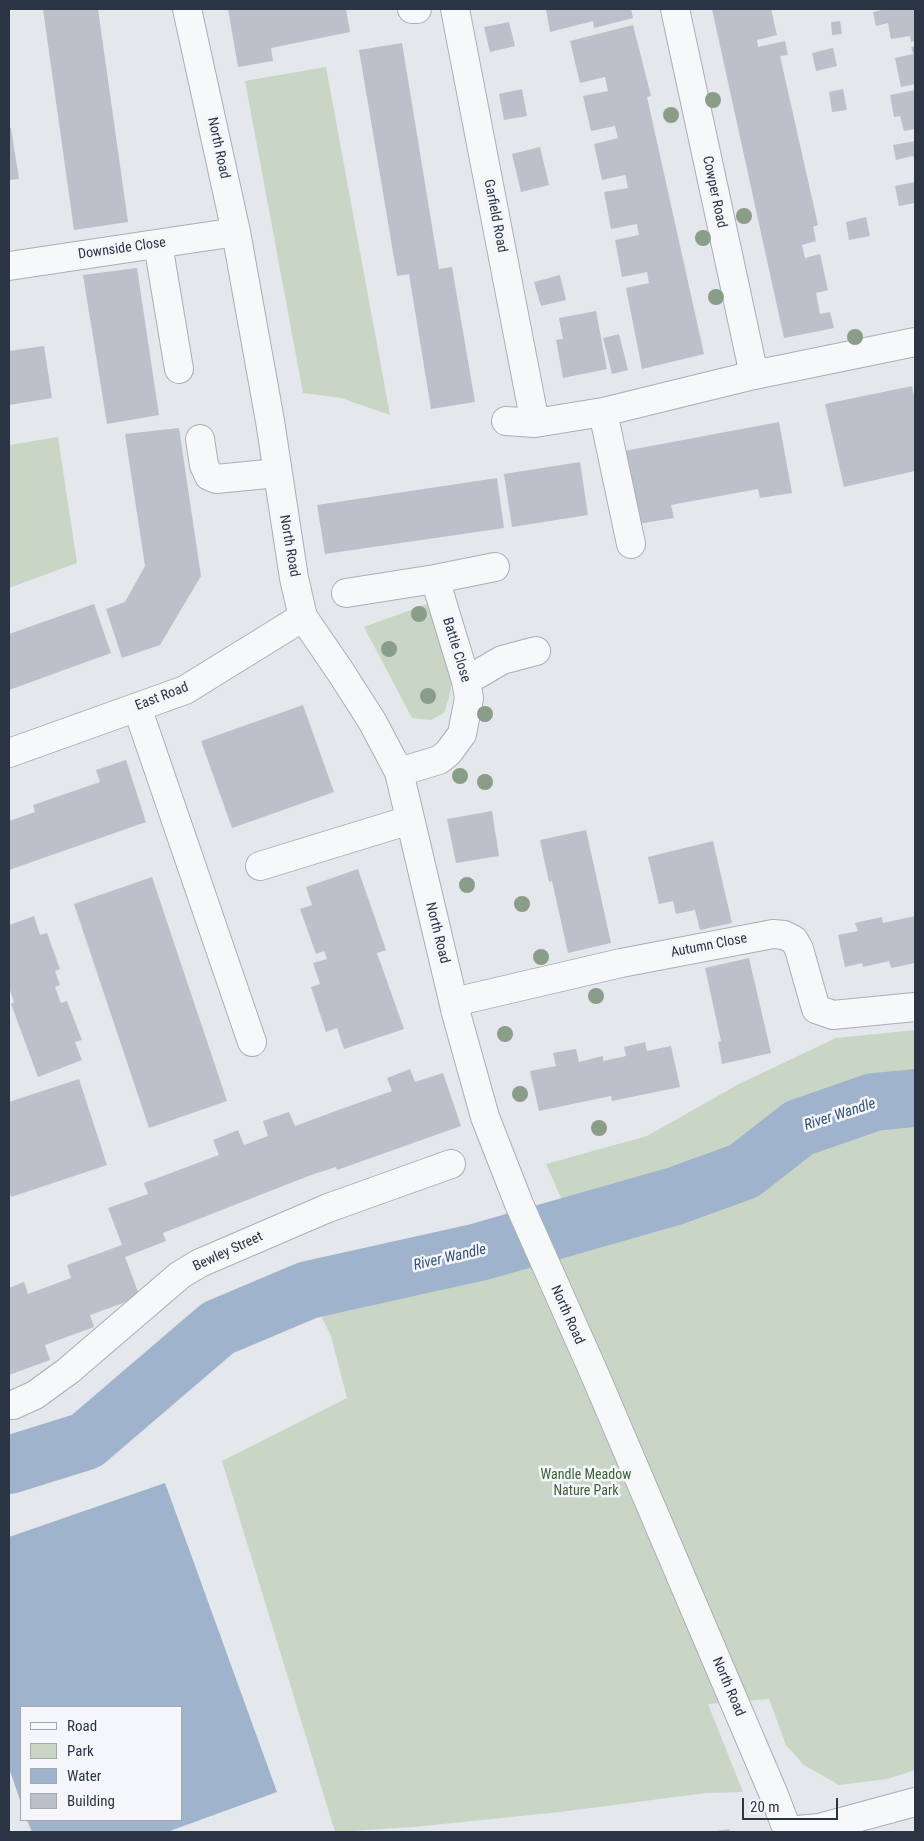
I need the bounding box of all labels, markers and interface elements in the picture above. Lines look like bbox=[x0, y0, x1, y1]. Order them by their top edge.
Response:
street label: North Road bbox=[203, 116, 233, 180]
street label: Cowper Road bbox=[698, 154, 730, 230]
street label: Garfield Road bbox=[480, 178, 510, 254]
street label: Downside Close bbox=[77, 235, 167, 263]
street label: North Road bbox=[275, 514, 303, 578]
street label: Battle Close bbox=[438, 616, 474, 684]
street label: East Road bbox=[133, 679, 191, 715]
street label: North Road bbox=[421, 901, 453, 965]
street label: Autumn Close bbox=[669, 930, 749, 962]
water label: River Wandle bbox=[802, 1095, 878, 1135]
street label: Bewley Street bbox=[191, 1229, 265, 1275]
water label: River Wandle bbox=[412, 1241, 488, 1275]
street label: North Road bbox=[547, 1283, 587, 1347]
park label: Wandle Meadow Nature Park bbox=[541, 1467, 631, 1500]
street label: North Road bbox=[708, 1655, 748, 1719]
legend bbox=[20, 1706, 182, 1821]
text: Road bbox=[67, 1717, 97, 1735]
text: Park bbox=[67, 1742, 94, 1760]
text: Water bbox=[67, 1767, 101, 1785]
scale bar bbox=[744, 1788, 840, 1820]
text: Building bbox=[67, 1792, 115, 1810]
text: 20 m bbox=[750, 1798, 780, 1816]

